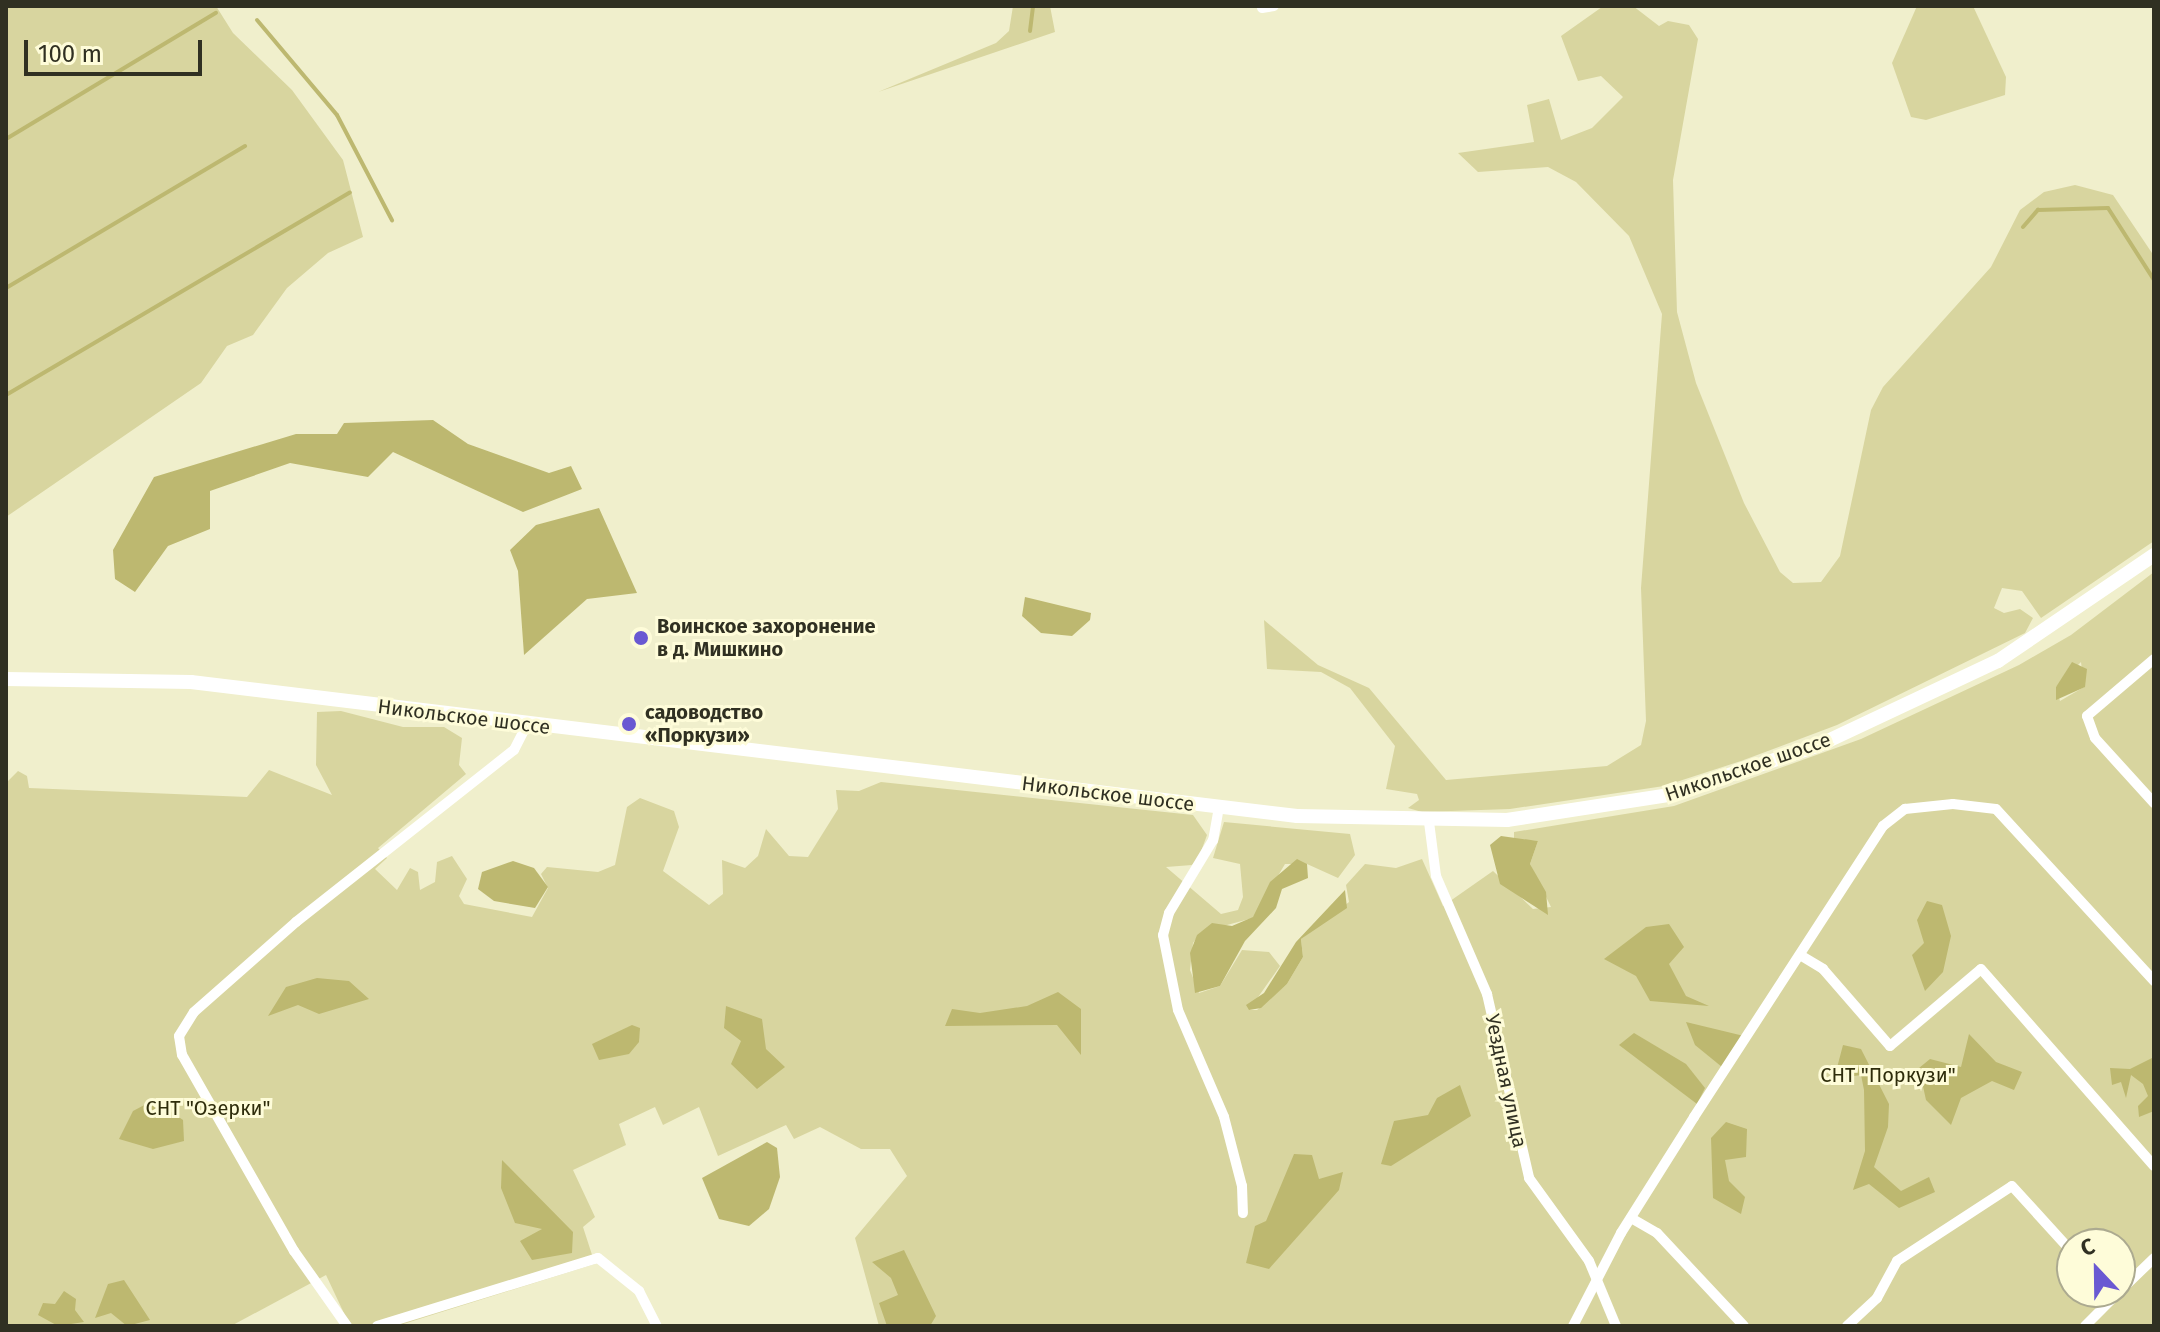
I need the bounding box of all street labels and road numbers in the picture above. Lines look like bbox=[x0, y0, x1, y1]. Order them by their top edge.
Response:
street label: Никольское шоссе bbox=[376, 695, 552, 739]
street label: Никольское шоссе bbox=[1662, 727, 1834, 807]
street label: Никольское шоссе bbox=[1020, 772, 1196, 816]
street label: Уездная улица bbox=[1480, 1012, 1532, 1150]

